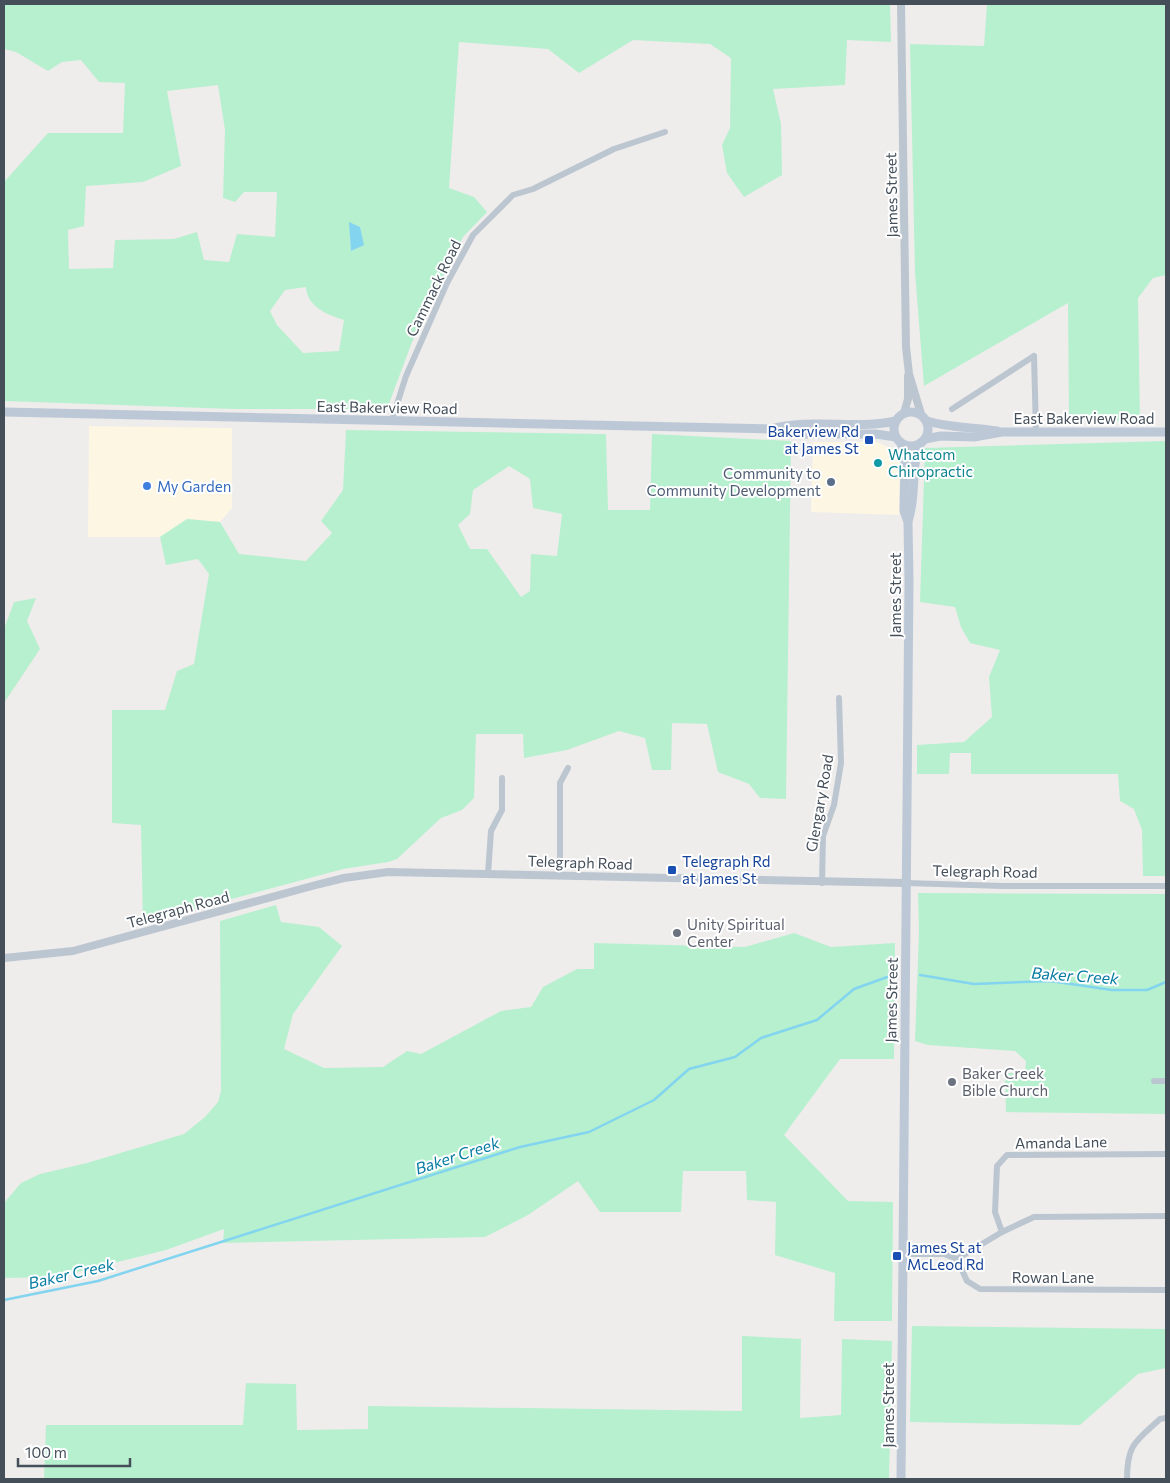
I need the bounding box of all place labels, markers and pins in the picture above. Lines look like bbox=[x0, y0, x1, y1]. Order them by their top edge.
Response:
place label: Bakerview Rd at James St bbox=[767, 422, 859, 457]
marker: Bakerview Rd at James St bbox=[863, 434, 875, 446]
place label: Whatcom Chiropractic bbox=[888, 445, 973, 480]
marker: Whatcom Chiropractic bbox=[872, 457, 884, 469]
place label: Community to Community Development bbox=[646, 464, 821, 499]
marker: Community to Community Development bbox=[825, 476, 837, 488]
place label: My Garden bbox=[157, 477, 231, 495]
marker: My Garden bbox=[141, 480, 153, 492]
place label: Telegraph Rd at James St bbox=[682, 852, 770, 887]
marker: Telegraph Rd at James St bbox=[666, 864, 678, 876]
place label: Unity Spiritual Center bbox=[687, 915, 785, 950]
marker: Unity Spiritual Center bbox=[671, 927, 683, 939]
place label: Baker Creek Bible Church bbox=[962, 1064, 1048, 1099]
marker: Baker Creek Bible Church bbox=[946, 1076, 958, 1088]
place label: James St at McLeod Rd bbox=[907, 1238, 984, 1273]
marker: James St at McLeod Rd bbox=[891, 1250, 903, 1262]

